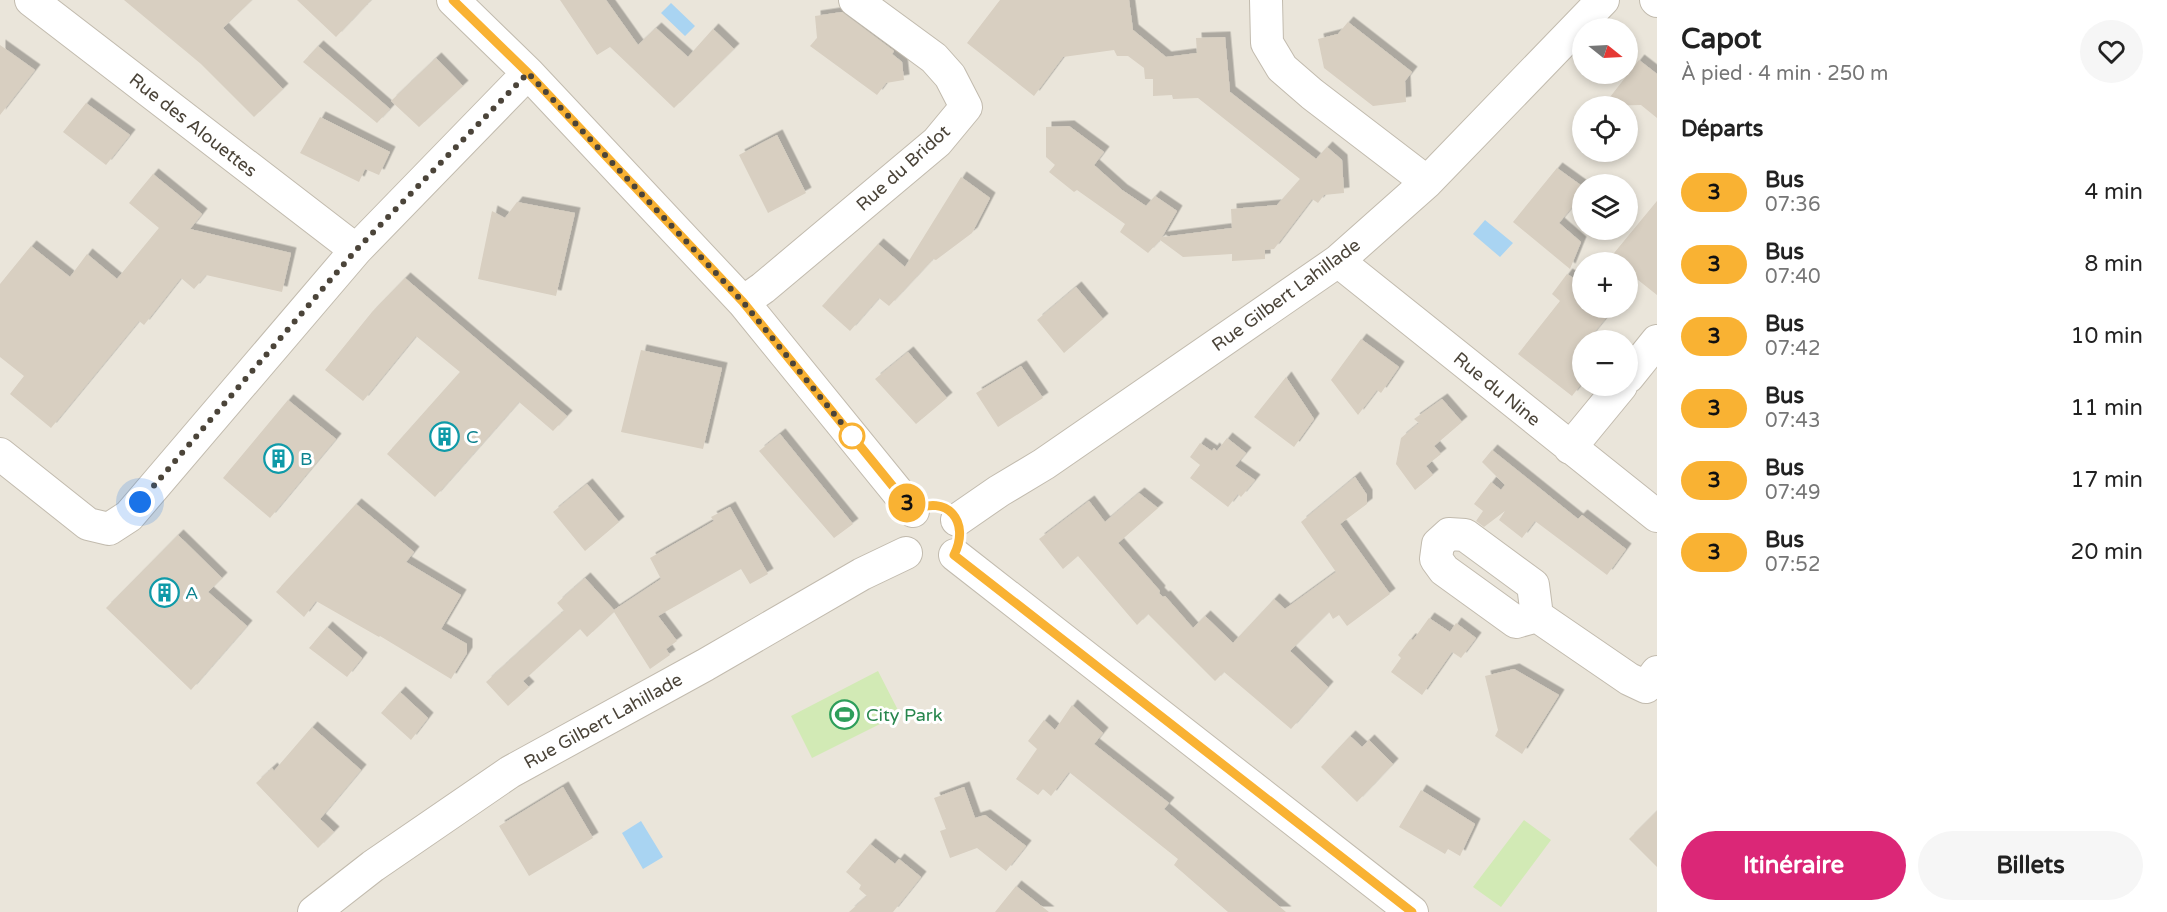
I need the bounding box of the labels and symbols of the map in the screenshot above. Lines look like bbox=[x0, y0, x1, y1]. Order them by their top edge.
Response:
north arrow bbox=[1572, 18, 1638, 84]
street label: Rue des Alouettes bbox=[125, 68, 261, 182]
street label: Rue du Bridot bbox=[852, 120, 954, 216]
street label: Rue Gilbert Lahillade bbox=[1208, 234, 1364, 356]
street label: Rue du Nine bbox=[1449, 347, 1545, 431]
building icon: C bbox=[429, 421, 461, 453]
unlabelled marker bbox=[839, 423, 865, 449]
place label: C bbox=[466, 426, 479, 448]
building icon: B bbox=[263, 443, 295, 475]
place label: B bbox=[300, 448, 312, 470]
line badge: 3 bbox=[888, 484, 926, 522]
your location bbox=[125, 487, 155, 517]
building icon: A bbox=[148, 577, 180, 609]
place label: A bbox=[185, 582, 198, 604]
street label: Rue Gilbert Lahillade bbox=[520, 668, 686, 774]
sports icon: City Park bbox=[829, 699, 861, 731]
place label: City Park bbox=[866, 704, 943, 726]

